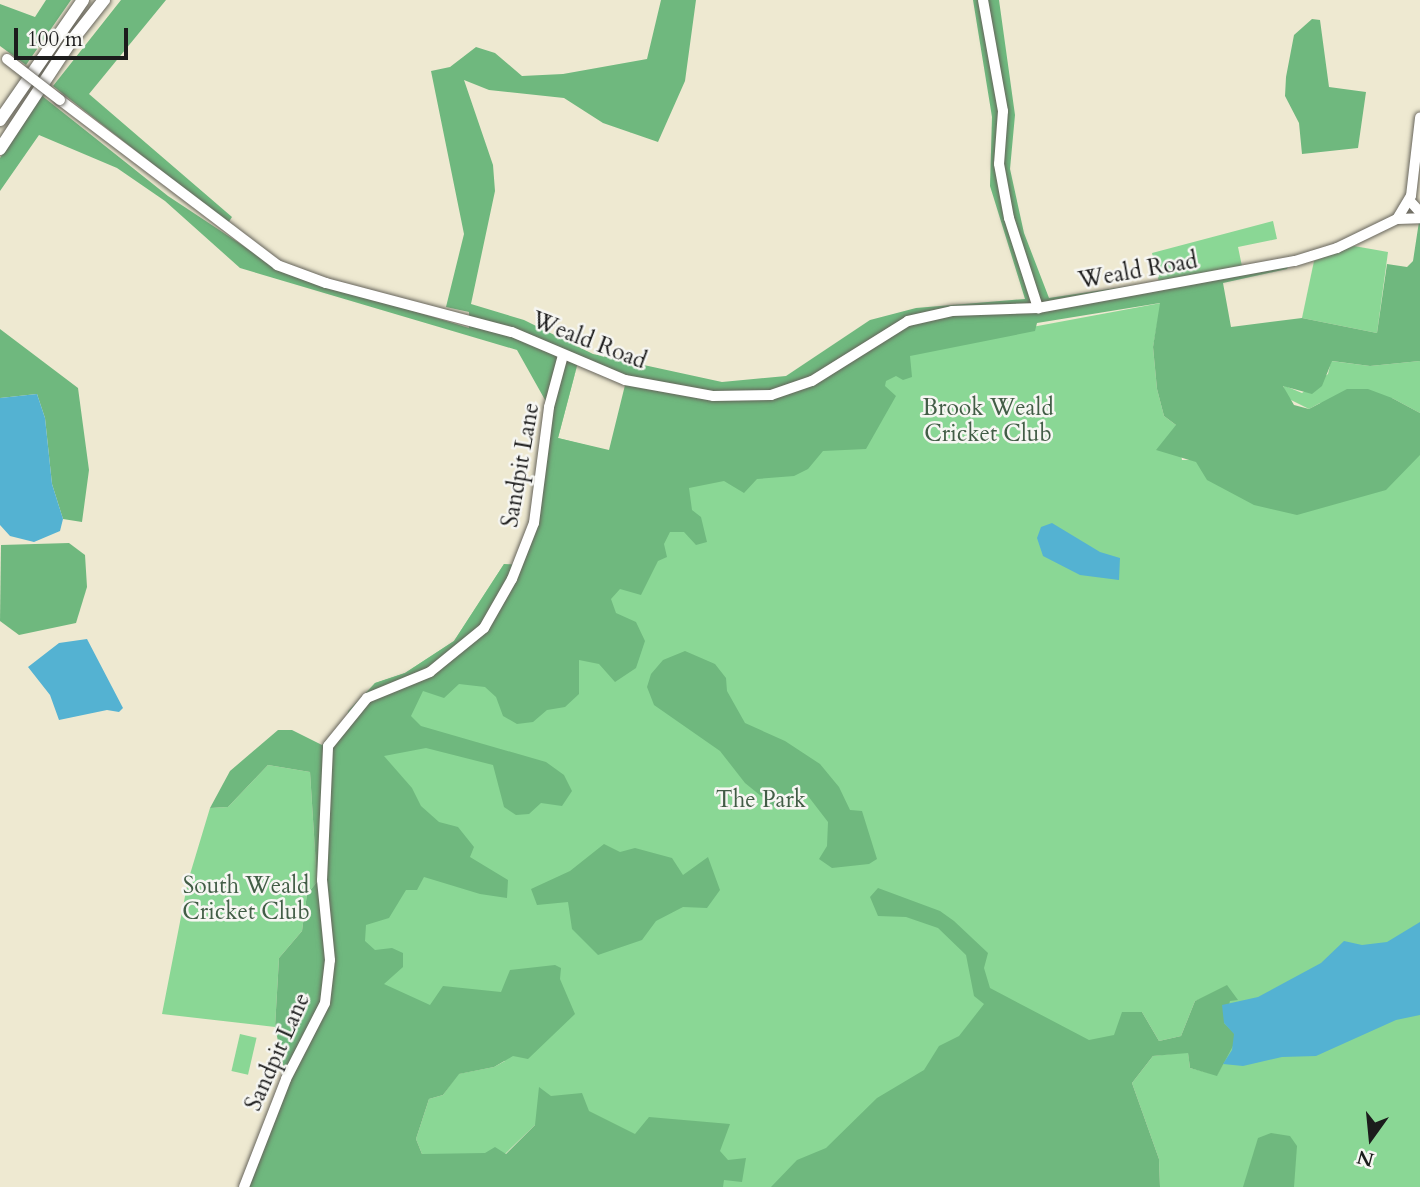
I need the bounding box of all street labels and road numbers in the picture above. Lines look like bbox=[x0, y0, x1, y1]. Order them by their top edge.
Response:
street label: Weald Road bbox=[1076, 247, 1200, 295]
street label: Weald Road bbox=[528, 307, 650, 375]
street label: Sandpit Lane bbox=[496, 400, 546, 530]
street label: Sandpit Lane bbox=[240, 989, 316, 1115]

